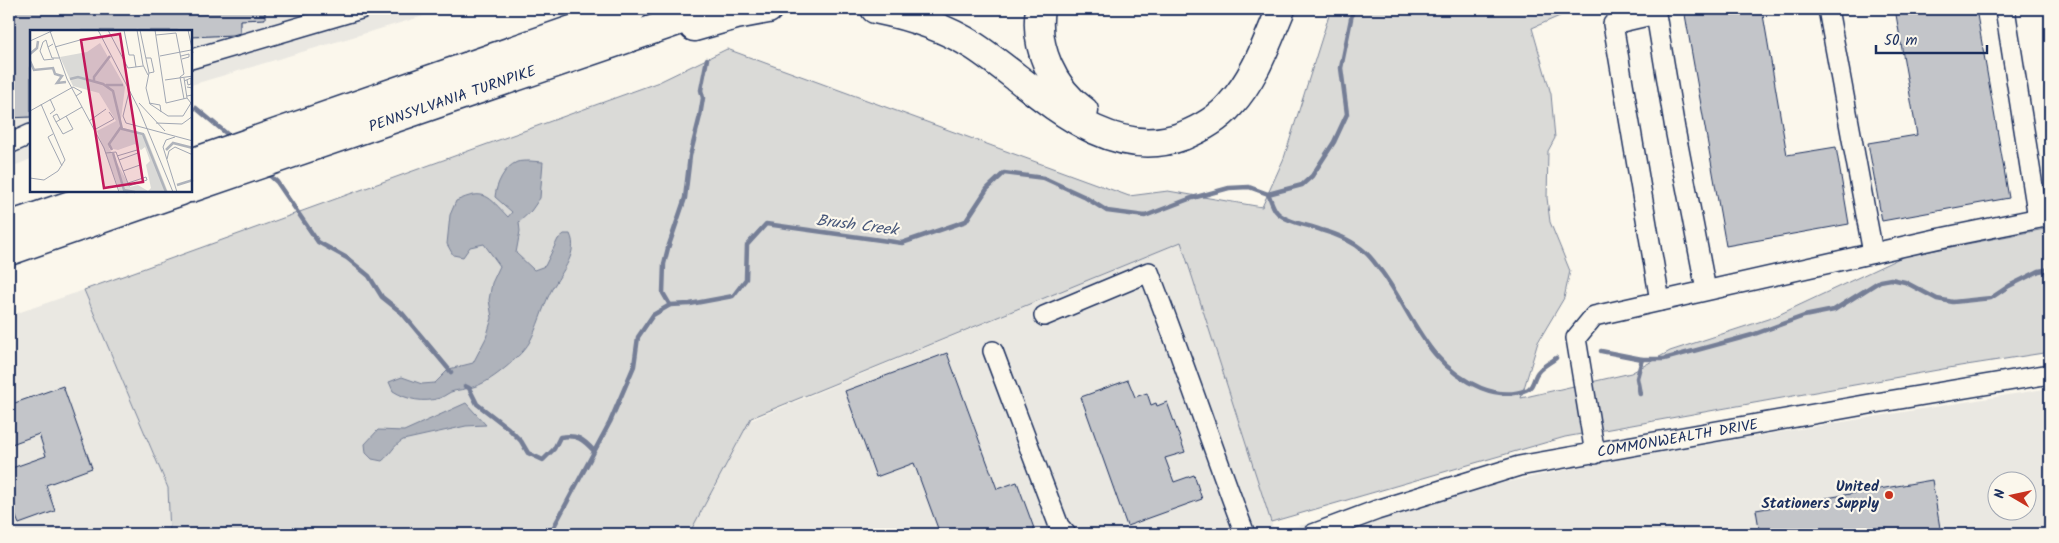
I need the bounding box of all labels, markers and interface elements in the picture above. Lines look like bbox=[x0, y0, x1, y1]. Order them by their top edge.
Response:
scale bar bbox=[1876, 22, 1988, 54]
text: 50 m bbox=[1884, 29, 1918, 53]
inset map bbox=[30, 30, 192, 192]
street label: PENNSYLVANIA TURNPIKE bbox=[365, 59, 540, 139]
water label: Brush Creek bbox=[815, 208, 901, 243]
street label: COMMONWEALTH DRIVE bbox=[1595, 413, 1761, 465]
north arrow bbox=[1986, 470, 2036, 520]
place label: United Stationers Supply bbox=[1761, 475, 1880, 516]
text: N bbox=[1989, 488, 2012, 500]
marker: United Stationers Supply bbox=[1883, 489, 1895, 501]

